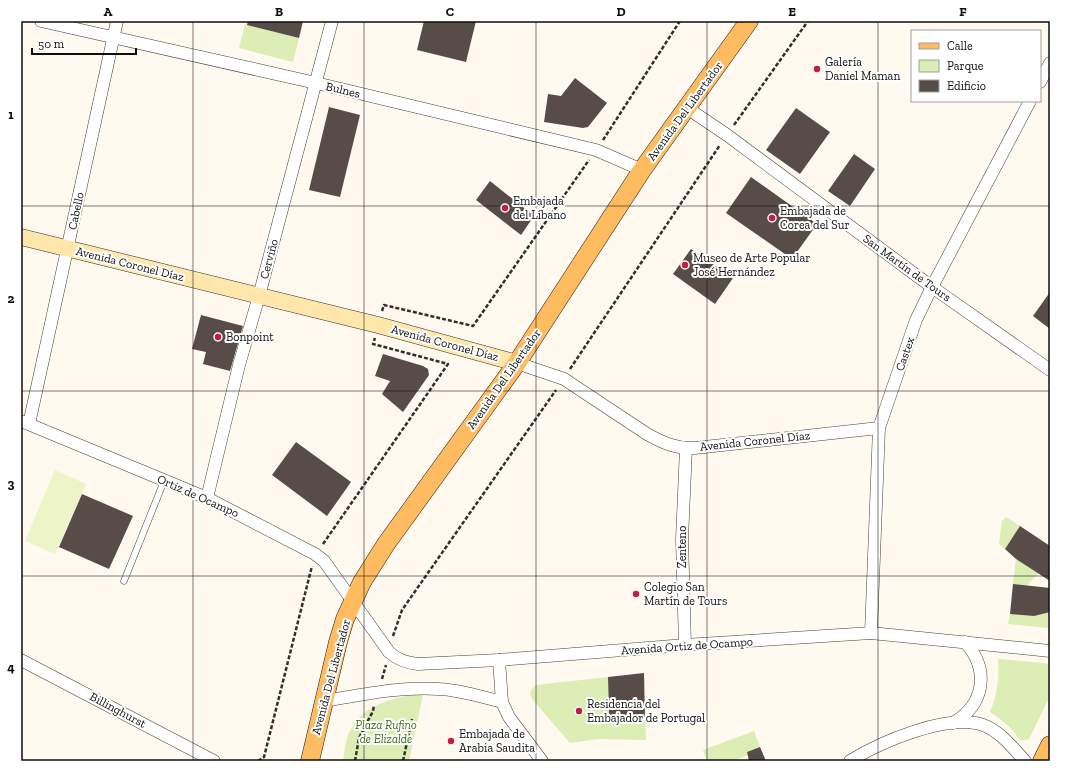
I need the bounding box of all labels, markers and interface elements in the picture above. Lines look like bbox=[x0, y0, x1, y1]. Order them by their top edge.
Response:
text: A bbox=[104, 4, 113, 19]
text: B bbox=[275, 4, 283, 19]
text: C bbox=[446, 4, 454, 19]
text: D bbox=[616, 4, 626, 19]
text: E bbox=[788, 4, 796, 19]
text: F bbox=[959, 4, 967, 19]
scale bar bbox=[32, 30, 136, 56]
legend bbox=[911, 30, 1041, 102]
text: 50 m bbox=[38, 37, 65, 51]
text: Calle bbox=[947, 39, 973, 53]
place label: Galería Daniel Maman bbox=[825, 55, 900, 83]
street label: Avenida Del Libertador bbox=[644, 59, 726, 163]
text: Parque bbox=[947, 59, 984, 73]
marker: Galería Daniel Maman bbox=[812, 64, 822, 74]
street label: Bulnes bbox=[324, 79, 362, 101]
text: Edificio bbox=[947, 79, 986, 93]
text: 1 bbox=[8, 107, 14, 122]
street label: Cabello bbox=[65, 191, 87, 231]
place label: Embajada del Líbano bbox=[513, 194, 566, 222]
marker: Embajada del Líbano bbox=[500, 203, 510, 213]
place label: Embajada de Corea del Sur bbox=[780, 204, 849, 232]
marker: Embajada de Corea del Sur bbox=[767, 213, 777, 223]
street label: San Martín de Tours bbox=[860, 231, 954, 305]
street label: Cerviño bbox=[257, 237, 281, 281]
street label: Avenida Coronel Díaz bbox=[75, 244, 186, 284]
place label: Museo de Arte Popular José Hernández bbox=[693, 251, 810, 279]
marker: Museo de Arte Popular José Hernández bbox=[680, 260, 690, 270]
text: 2 bbox=[8, 291, 15, 306]
street label: Avenida Coronel Díaz bbox=[390, 322, 501, 364]
street label: Avenida Del Libertador bbox=[464, 326, 544, 432]
place label: Bonpoint bbox=[226, 330, 274, 344]
marker: Bonpoint bbox=[213, 332, 223, 342]
street label: Castex bbox=[893, 335, 917, 373]
street label: Avenida Coronel Díaz bbox=[699, 428, 811, 454]
street label: Ortiz de Ocampo bbox=[155, 472, 241, 520]
text: 3 bbox=[8, 476, 15, 491]
street label: Zenteno bbox=[675, 526, 689, 568]
place label: Colegio San Martín de Tours bbox=[644, 580, 727, 608]
marker: Colegio San Martín de Tours bbox=[631, 589, 641, 599]
street label: Avenida Del Libertador bbox=[309, 618, 353, 736]
street label: Avenida Ortiz de Ocampo bbox=[621, 634, 753, 658]
text: 4 bbox=[7, 660, 15, 675]
street label: Billinghurst bbox=[87, 689, 149, 731]
place label: Residencia del Embajador de Portugal bbox=[587, 697, 705, 726]
marker: Residencia del Embajador de Portugal bbox=[574, 706, 584, 716]
park label: Plaza Rufino de Elizalde bbox=[355, 718, 417, 746]
place label: Embajada de Arabia Saudita bbox=[459, 727, 535, 755]
marker: Embajada de Arabia Saudita bbox=[446, 736, 456, 746]

